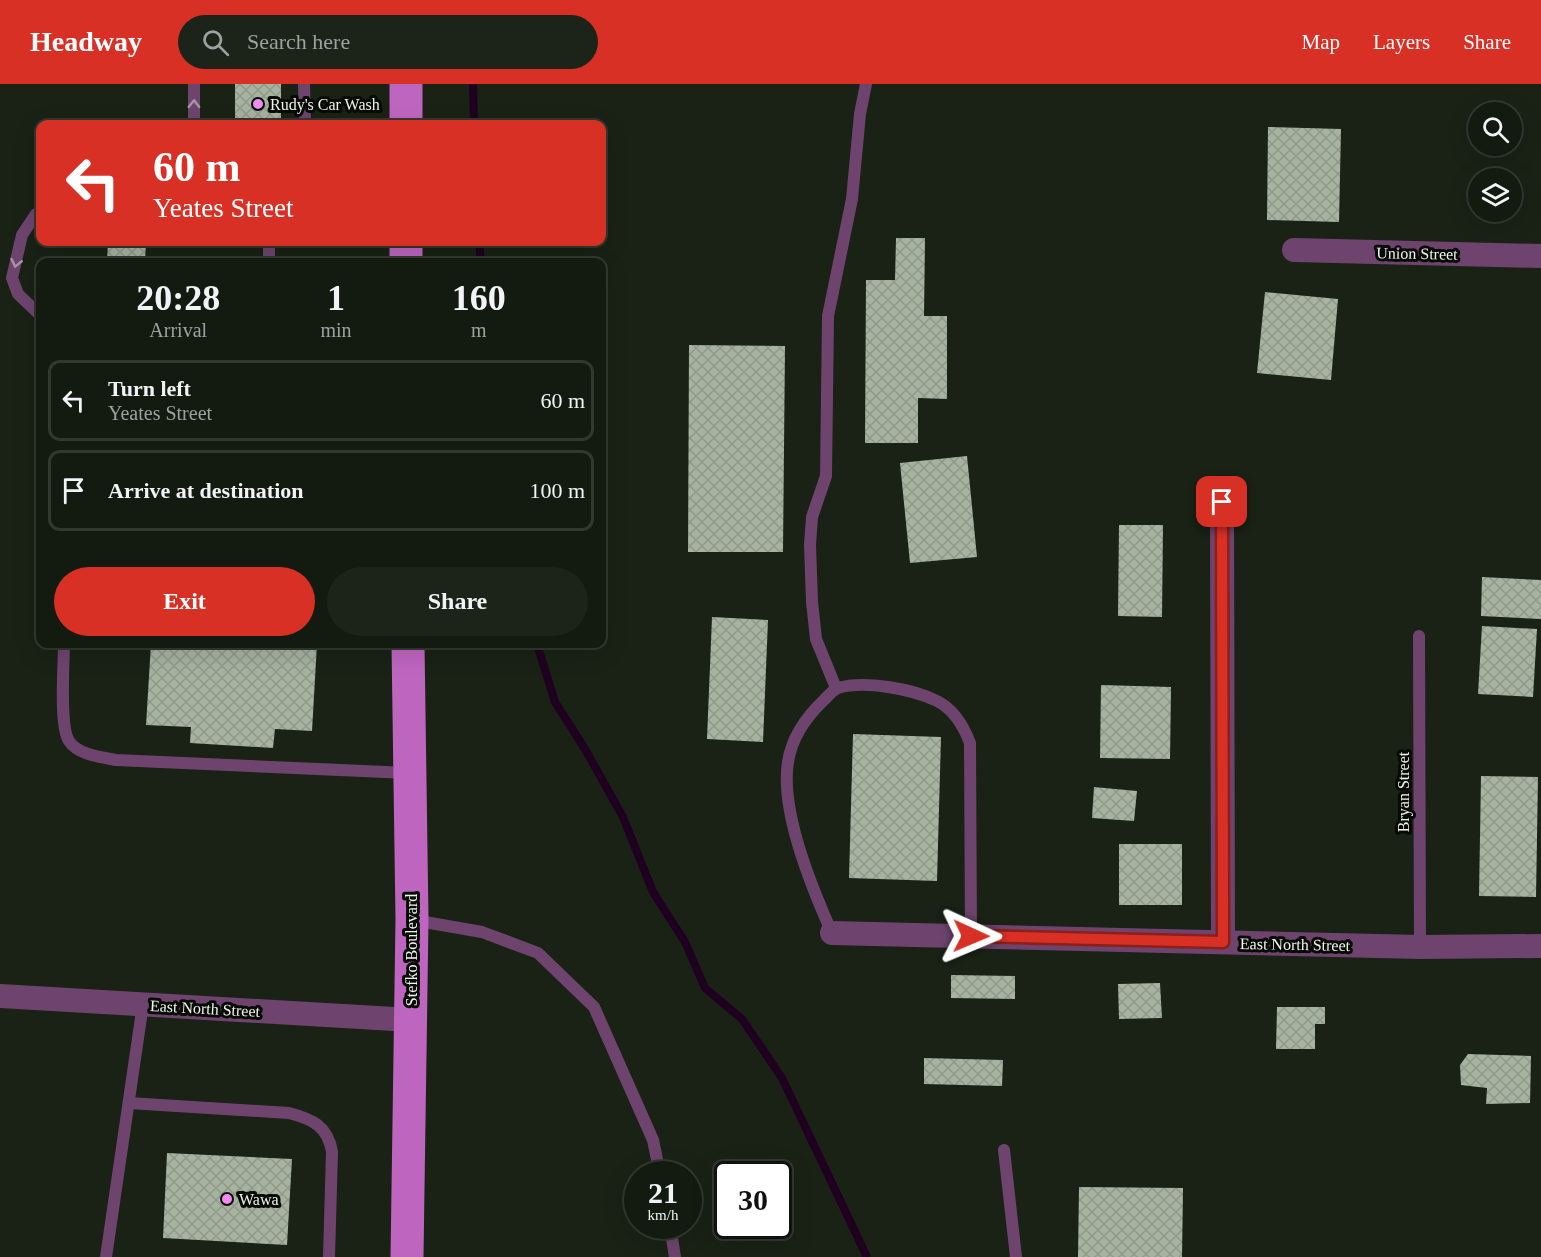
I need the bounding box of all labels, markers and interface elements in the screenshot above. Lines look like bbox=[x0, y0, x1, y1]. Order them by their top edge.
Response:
search box bbox=[178, 15, 598, 69]
text: Headway bbox=[30, 26, 142, 57]
icon: search bbox=[199, 26, 232, 59]
text: Search here bbox=[247, 29, 350, 54]
text: Map bbox=[1302, 30, 1340, 54]
text: Layers bbox=[1373, 30, 1430, 54]
text: Share bbox=[1463, 30, 1511, 54]
place label: Rudy's Car Wash bbox=[270, 96, 380, 114]
marker: Rudy's Car Wash bbox=[251, 97, 265, 111]
one-way arrow bbox=[188, 100, 200, 109]
map controls bbox=[1468, 102, 1522, 222]
button: search bbox=[1468, 102, 1522, 156]
icon: left bbox=[54, 144, 132, 222]
text: 60 m bbox=[153, 144, 241, 190]
button: layers bbox=[1468, 168, 1522, 222]
text: Yeates Street bbox=[153, 193, 293, 223]
street label: Union Street bbox=[1376, 244, 1458, 263]
one-way arrow bbox=[10, 258, 23, 268]
text: 20:28 bbox=[136, 278, 220, 318]
text: 1 bbox=[327, 278, 345, 318]
text: 160 bbox=[452, 278, 506, 318]
text: Arrival bbox=[149, 319, 207, 341]
text: min bbox=[320, 319, 352, 341]
text: m bbox=[471, 319, 487, 341]
text: Turn left bbox=[108, 376, 191, 401]
icon: left bbox=[57, 384, 90, 417]
text: 60 m bbox=[540, 388, 585, 413]
text: Yeates Street bbox=[108, 402, 212, 424]
icon: arrive bbox=[57, 474, 90, 507]
pin bbox=[1196, 476, 1247, 527]
text: Arrive at destination bbox=[108, 478, 304, 503]
text: 100 m bbox=[529, 478, 585, 503]
icon: arrive bbox=[1205, 485, 1238, 518]
button: Exit bbox=[54, 567, 315, 636]
button: Share bbox=[327, 567, 588, 636]
street label: Bryan Street bbox=[1395, 751, 1413, 832]
street label: Stefko Boulevard bbox=[403, 894, 420, 1006]
position arrow bbox=[939, 904, 1003, 968]
street label: East North Street bbox=[1240, 935, 1351, 954]
street label: East North Street bbox=[150, 997, 261, 1020]
speed limit sign: 30 bbox=[714, 1161, 792, 1239]
text: 21 bbox=[648, 1176, 678, 1209]
place label: Wawa bbox=[239, 1191, 279, 1208]
marker: Wawa bbox=[220, 1192, 234, 1206]
text: km/h bbox=[648, 1207, 678, 1223]

